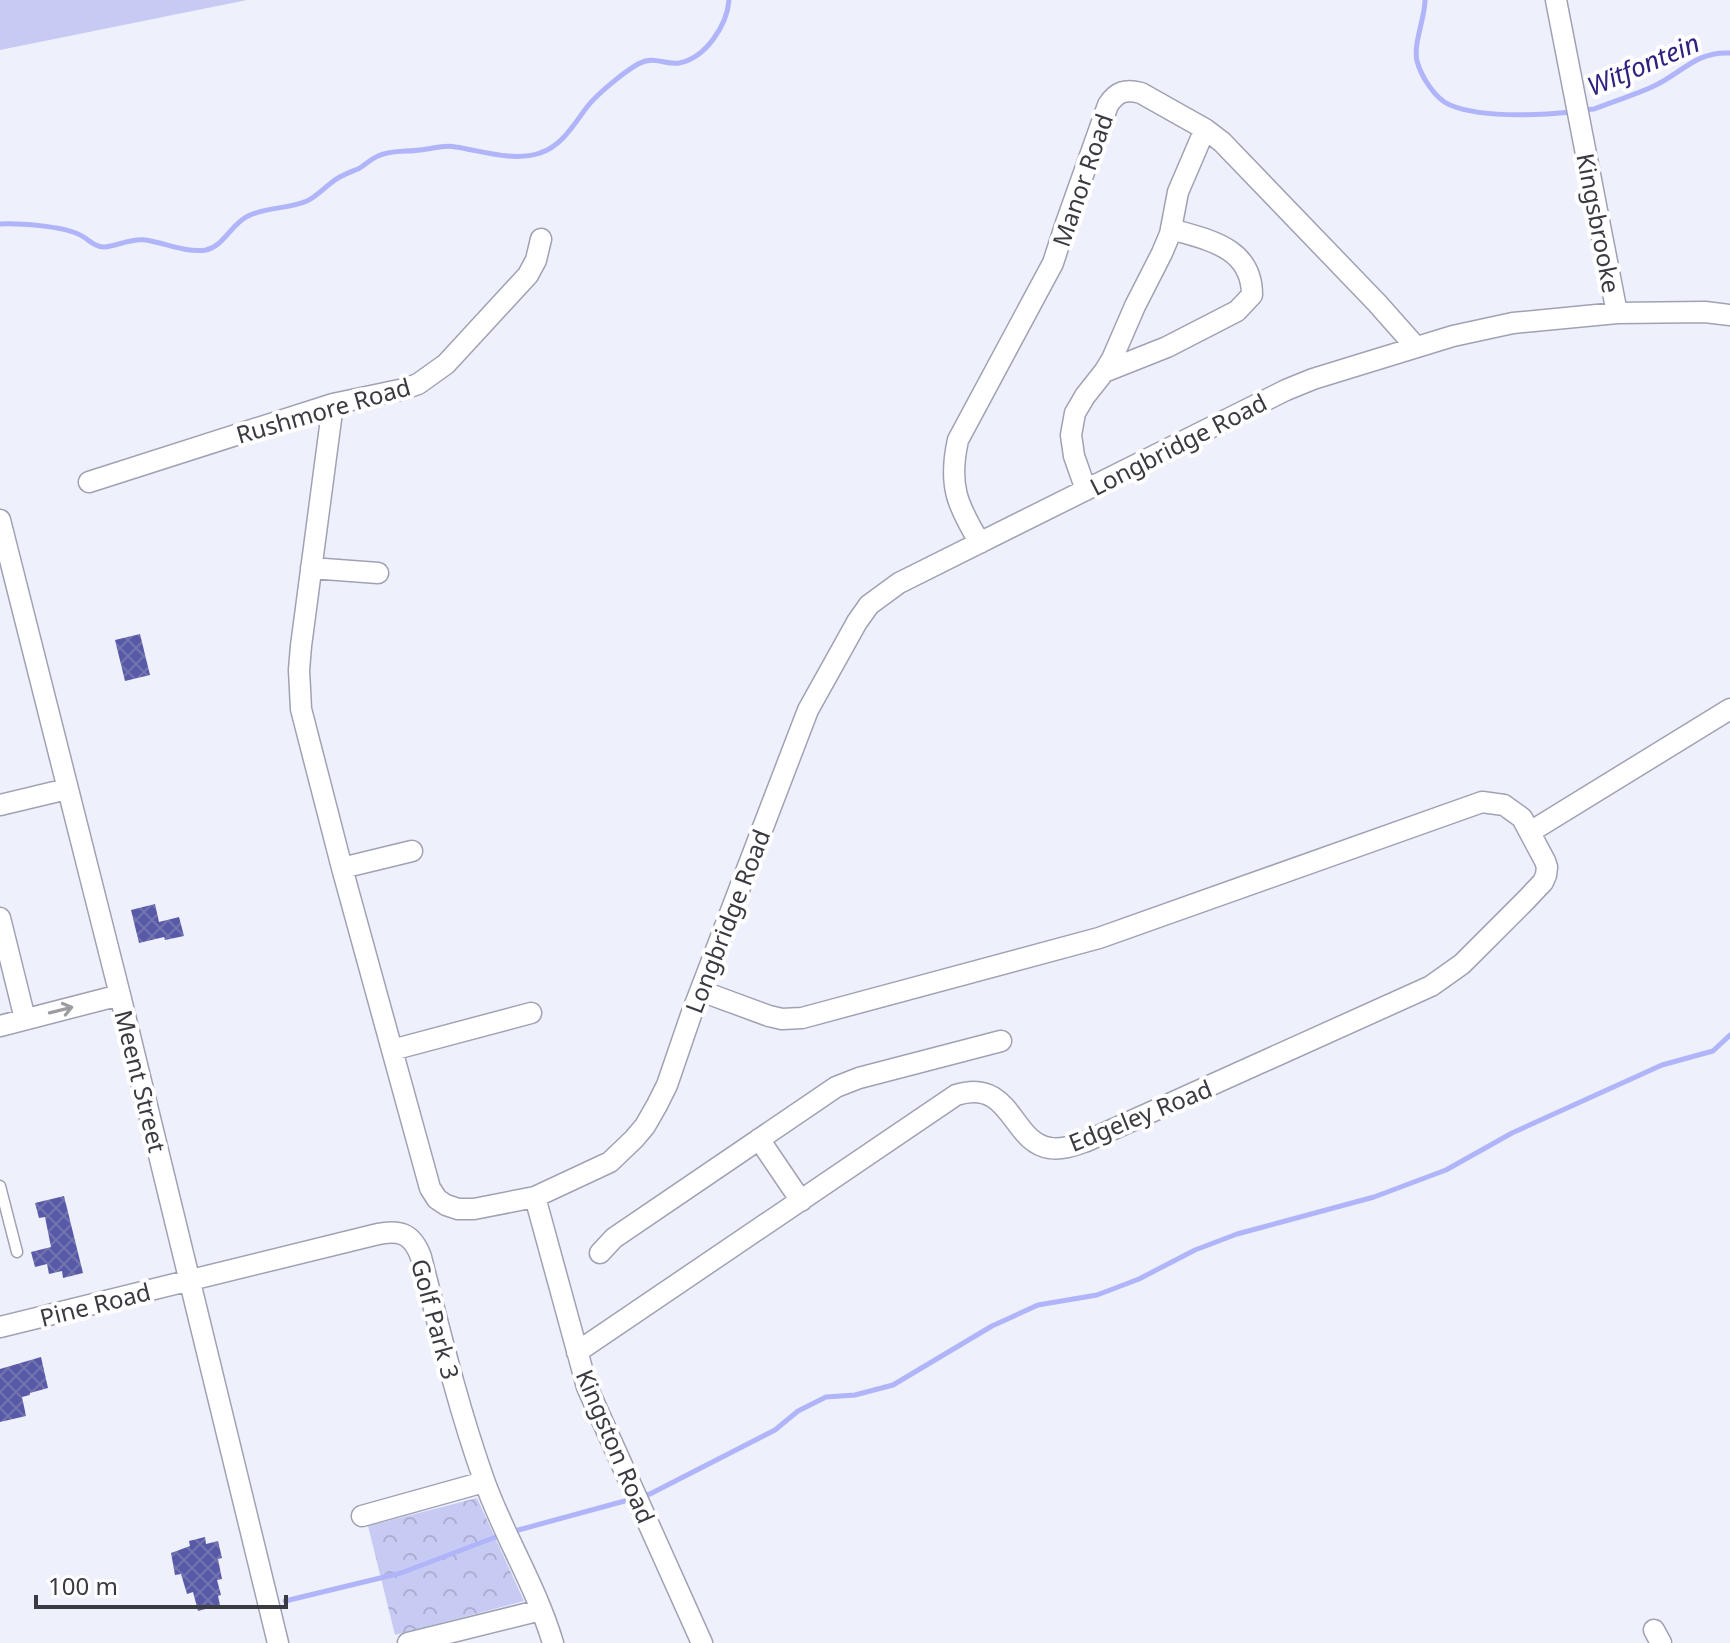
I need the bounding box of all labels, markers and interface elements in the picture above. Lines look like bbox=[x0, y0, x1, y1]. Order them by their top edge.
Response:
water label: Witfontein bbox=[1581, 24, 1705, 104]
street label: Manor Road bbox=[1044, 109, 1120, 251]
street label: Kingsbrooke bbox=[1569, 150, 1629, 296]
street label: Rushmore Road bbox=[232, 369, 414, 451]
street label: Longbridge Road bbox=[1084, 385, 1272, 503]
street label: Longbridge Road bbox=[677, 824, 777, 1018]
one-way arrow bbox=[48, 1001, 74, 1016]
street label: Meent Street bbox=[107, 1006, 175, 1156]
street label: Edgeley Road bbox=[1063, 1071, 1217, 1159]
street label: Golf Park 3 bbox=[404, 1255, 468, 1383]
street label: Pine Road bbox=[36, 1274, 154, 1334]
street label: Kingston Road bbox=[569, 1364, 663, 1528]
scale bar bbox=[36, 1559, 286, 1609]
text: 100 m bbox=[48, 1569, 118, 1602]

